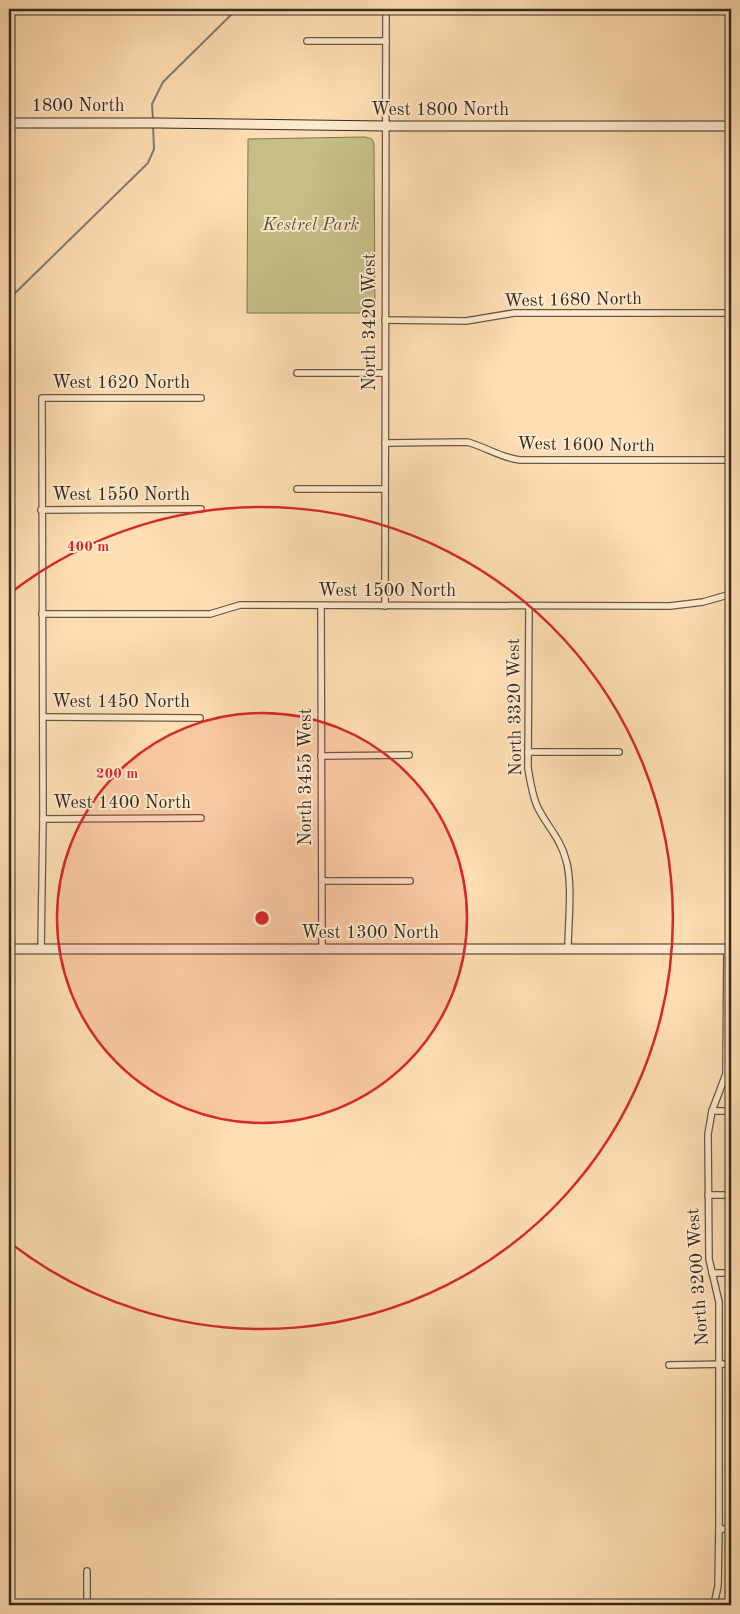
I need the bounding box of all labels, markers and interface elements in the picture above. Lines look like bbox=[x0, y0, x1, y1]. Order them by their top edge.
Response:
street label: 1800 North bbox=[31, 97, 125, 115]
street label: West 1800 North bbox=[371, 101, 509, 119]
park label: Kestrel Park bbox=[262, 216, 360, 234]
street label: North 3420 West bbox=[361, 253, 379, 391]
street label: West 1680 North bbox=[504, 290, 642, 310]
street label: West 1620 North bbox=[52, 374, 190, 392]
street label: West 1600 North bbox=[517, 435, 655, 455]
street label: West 1550 North bbox=[52, 486, 190, 504]
text: 400 m bbox=[67, 540, 109, 555]
street label: West 1500 North bbox=[318, 582, 456, 600]
street label: North 3320 West bbox=[505, 638, 525, 776]
street label: West 1450 North bbox=[52, 693, 190, 711]
street label: North 3455 West bbox=[297, 708, 315, 846]
text: 200 m bbox=[96, 767, 138, 782]
street label: West 1400 North bbox=[53, 794, 191, 812]
centre of rings bbox=[253, 909, 271, 927]
street label: West 1300 North bbox=[301, 924, 439, 942]
street label: North 3200 West bbox=[684, 1208, 712, 1346]

